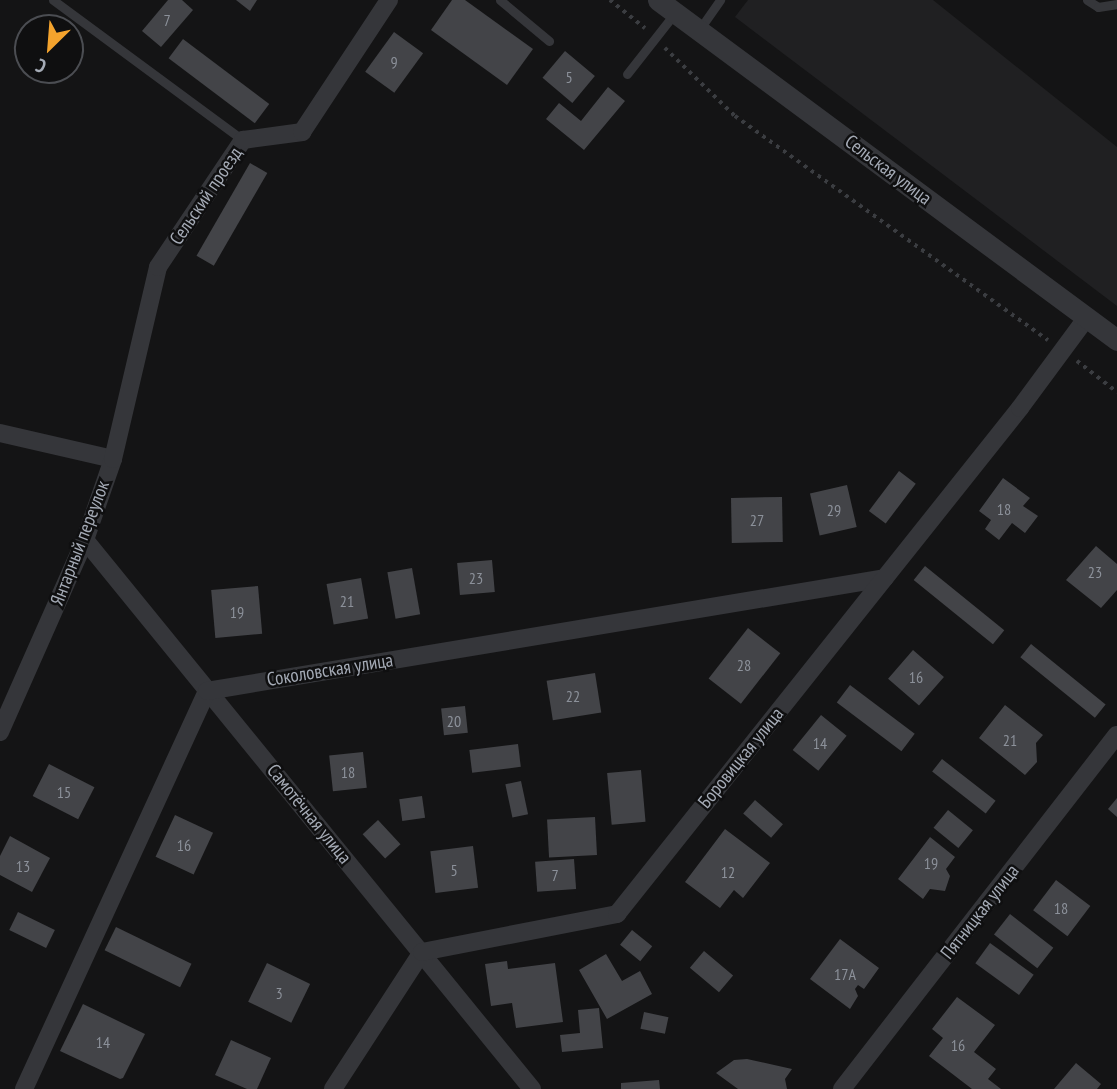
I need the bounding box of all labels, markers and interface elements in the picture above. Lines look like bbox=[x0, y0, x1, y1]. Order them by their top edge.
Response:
house number: 7 bbox=[163, 10, 171, 30]
north arrow bbox=[14, 14, 84, 84]
house number: 9 bbox=[390, 52, 398, 72]
text: С bbox=[32, 54, 50, 79]
house number: 5 bbox=[565, 67, 573, 87]
street label: Сельская улица bbox=[840, 130, 936, 210]
street label: Сельский проезд bbox=[165, 143, 247, 249]
street label: Янтарный переулок bbox=[46, 477, 114, 609]
house number: 18 bbox=[997, 499, 1011, 519]
house number: 29 bbox=[827, 500, 841, 520]
house number: 27 bbox=[750, 510, 764, 530]
house number: 23 bbox=[1088, 562, 1102, 582]
house number: 23 bbox=[469, 568, 483, 588]
house number: 21 bbox=[340, 591, 354, 611]
house number: 19 bbox=[230, 602, 244, 622]
street label: Соколовская улица bbox=[265, 649, 395, 691]
house number: 28 bbox=[737, 655, 751, 675]
house number: 16 bbox=[909, 667, 923, 687]
house number: 22 bbox=[566, 686, 580, 706]
street label: Боровицкая улица bbox=[693, 703, 789, 813]
house number: 20 bbox=[447, 711, 461, 731]
house number: 21 bbox=[1003, 730, 1017, 750]
house number: 14 bbox=[813, 733, 827, 753]
street label: Самотёчная улица bbox=[262, 760, 356, 868]
house number: 18 bbox=[341, 762, 355, 782]
house number: 15 bbox=[57, 782, 71, 802]
house number: 16 bbox=[177, 835, 191, 855]
house number: 19 bbox=[924, 853, 938, 873]
house number: 13 bbox=[16, 856, 30, 876]
house number: 5 bbox=[450, 860, 458, 880]
street label: Пятницкая улица bbox=[936, 860, 1024, 964]
house number: 12 bbox=[721, 862, 735, 882]
house number: 7 bbox=[551, 865, 559, 885]
house number: 18 bbox=[1054, 898, 1068, 918]
house number: 17А bbox=[834, 964, 856, 984]
house number: 3 bbox=[275, 983, 283, 1003]
house number: 14 bbox=[96, 1032, 110, 1052]
house number: 16 bbox=[951, 1035, 965, 1055]

